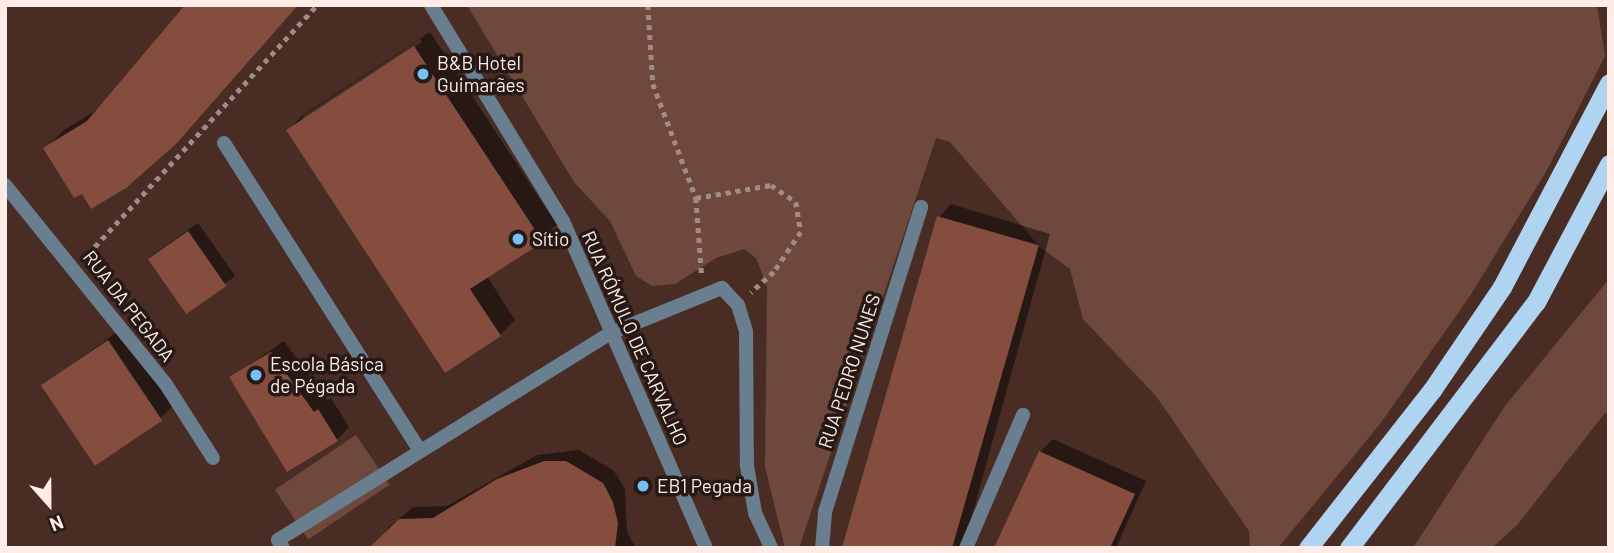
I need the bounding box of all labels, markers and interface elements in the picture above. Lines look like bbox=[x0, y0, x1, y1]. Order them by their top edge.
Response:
place label: B&B Hotel Guimarães bbox=[437, 52, 525, 96]
marker: B&B Hotel Guimarães bbox=[415, 66, 431, 82]
street label: RUA RÓMULO DE CARVALHO bbox=[577, 227, 693, 449]
place label: Sítio bbox=[532, 228, 569, 250]
marker: Sítio bbox=[510, 231, 526, 247]
street label: RUA DA PEGADA bbox=[79, 246, 179, 366]
street label: RUA PEDRO NUNES bbox=[813, 291, 885, 451]
place label: Escola Básica de Pégada bbox=[270, 353, 384, 397]
marker: Escola Básica de Pégada bbox=[248, 367, 264, 383]
north arrow bbox=[14, 469, 84, 539]
place label: EB1 Pegada bbox=[657, 475, 752, 497]
marker: EB1 Pegada bbox=[635, 478, 651, 494]
text: N bbox=[47, 511, 67, 537]

